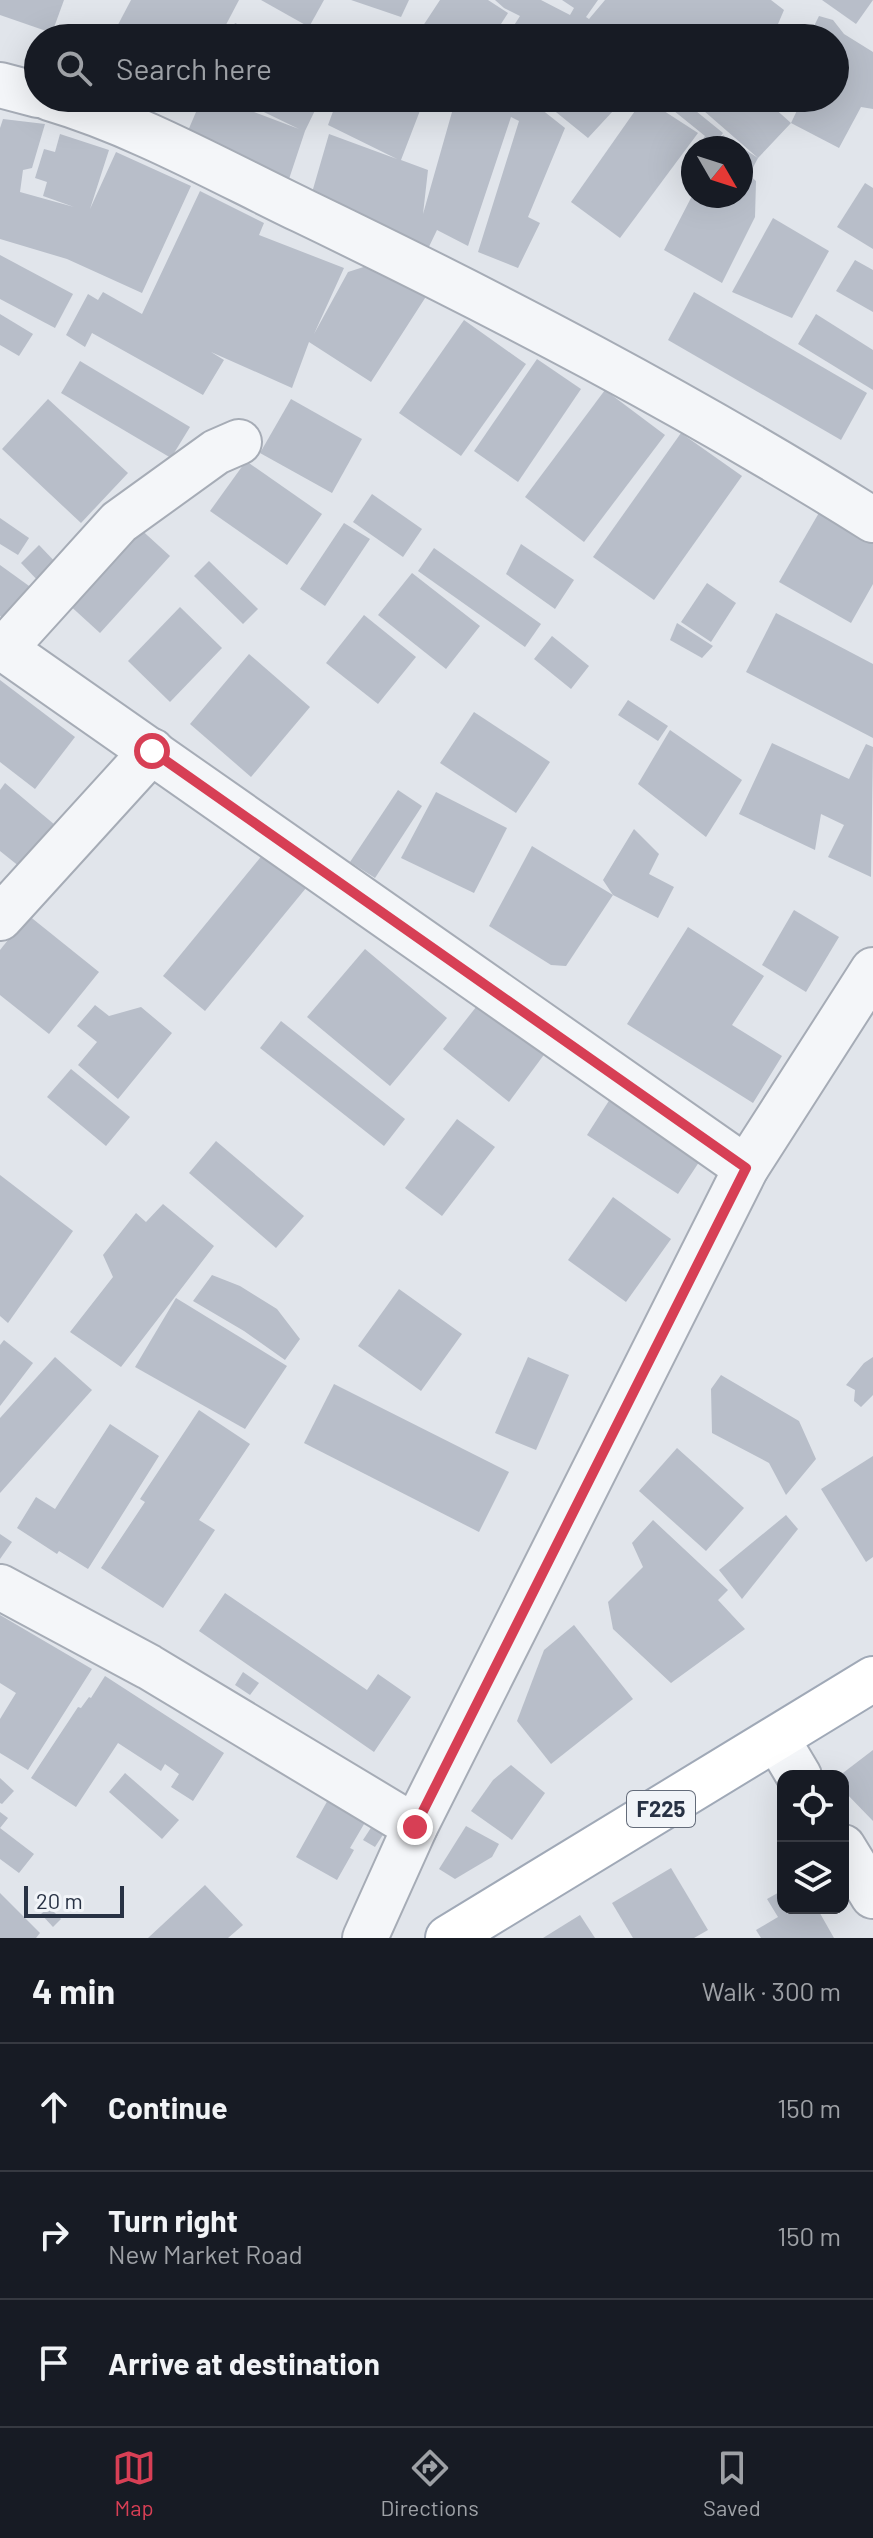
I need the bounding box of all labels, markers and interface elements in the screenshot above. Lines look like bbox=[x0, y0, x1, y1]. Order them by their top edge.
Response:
search box bbox=[24, 24, 849, 112]
icon: search bbox=[52, 46, 96, 90]
text: Search here bbox=[116, 50, 272, 86]
north arrow bbox=[681, 136, 753, 208]
route start bbox=[134, 733, 170, 769]
map controls bbox=[777, 1770, 849, 1914]
button: locate bbox=[777, 1770, 849, 1842]
road number: F225 bbox=[627, 1791, 695, 1827]
route end bbox=[397, 1809, 433, 1845]
button: layers bbox=[777, 1842, 849, 1914]
scale bar bbox=[24, 1882, 124, 1918]
text: 20 m bbox=[36, 1887, 83, 1913]
text: 4 min bbox=[32, 1970, 115, 2011]
text: Walk · 300 m bbox=[702, 1975, 841, 2006]
icon: ahead bbox=[32, 2085, 76, 2129]
text: Continue bbox=[108, 2089, 228, 2125]
text: 150 m bbox=[777, 2092, 841, 2123]
text: Turn right bbox=[108, 2202, 238, 2238]
icon: right bbox=[32, 2213, 76, 2257]
text: 150 m bbox=[777, 2220, 841, 2251]
text: New Market Road bbox=[108, 2238, 303, 2269]
icon: arrive bbox=[32, 2341, 76, 2385]
text: Arrive at destination bbox=[108, 2345, 380, 2381]
tab: Map bbox=[112, 2446, 156, 2520]
tab: Directions bbox=[380, 2446, 479, 2520]
tab: Saved bbox=[703, 2446, 761, 2520]

